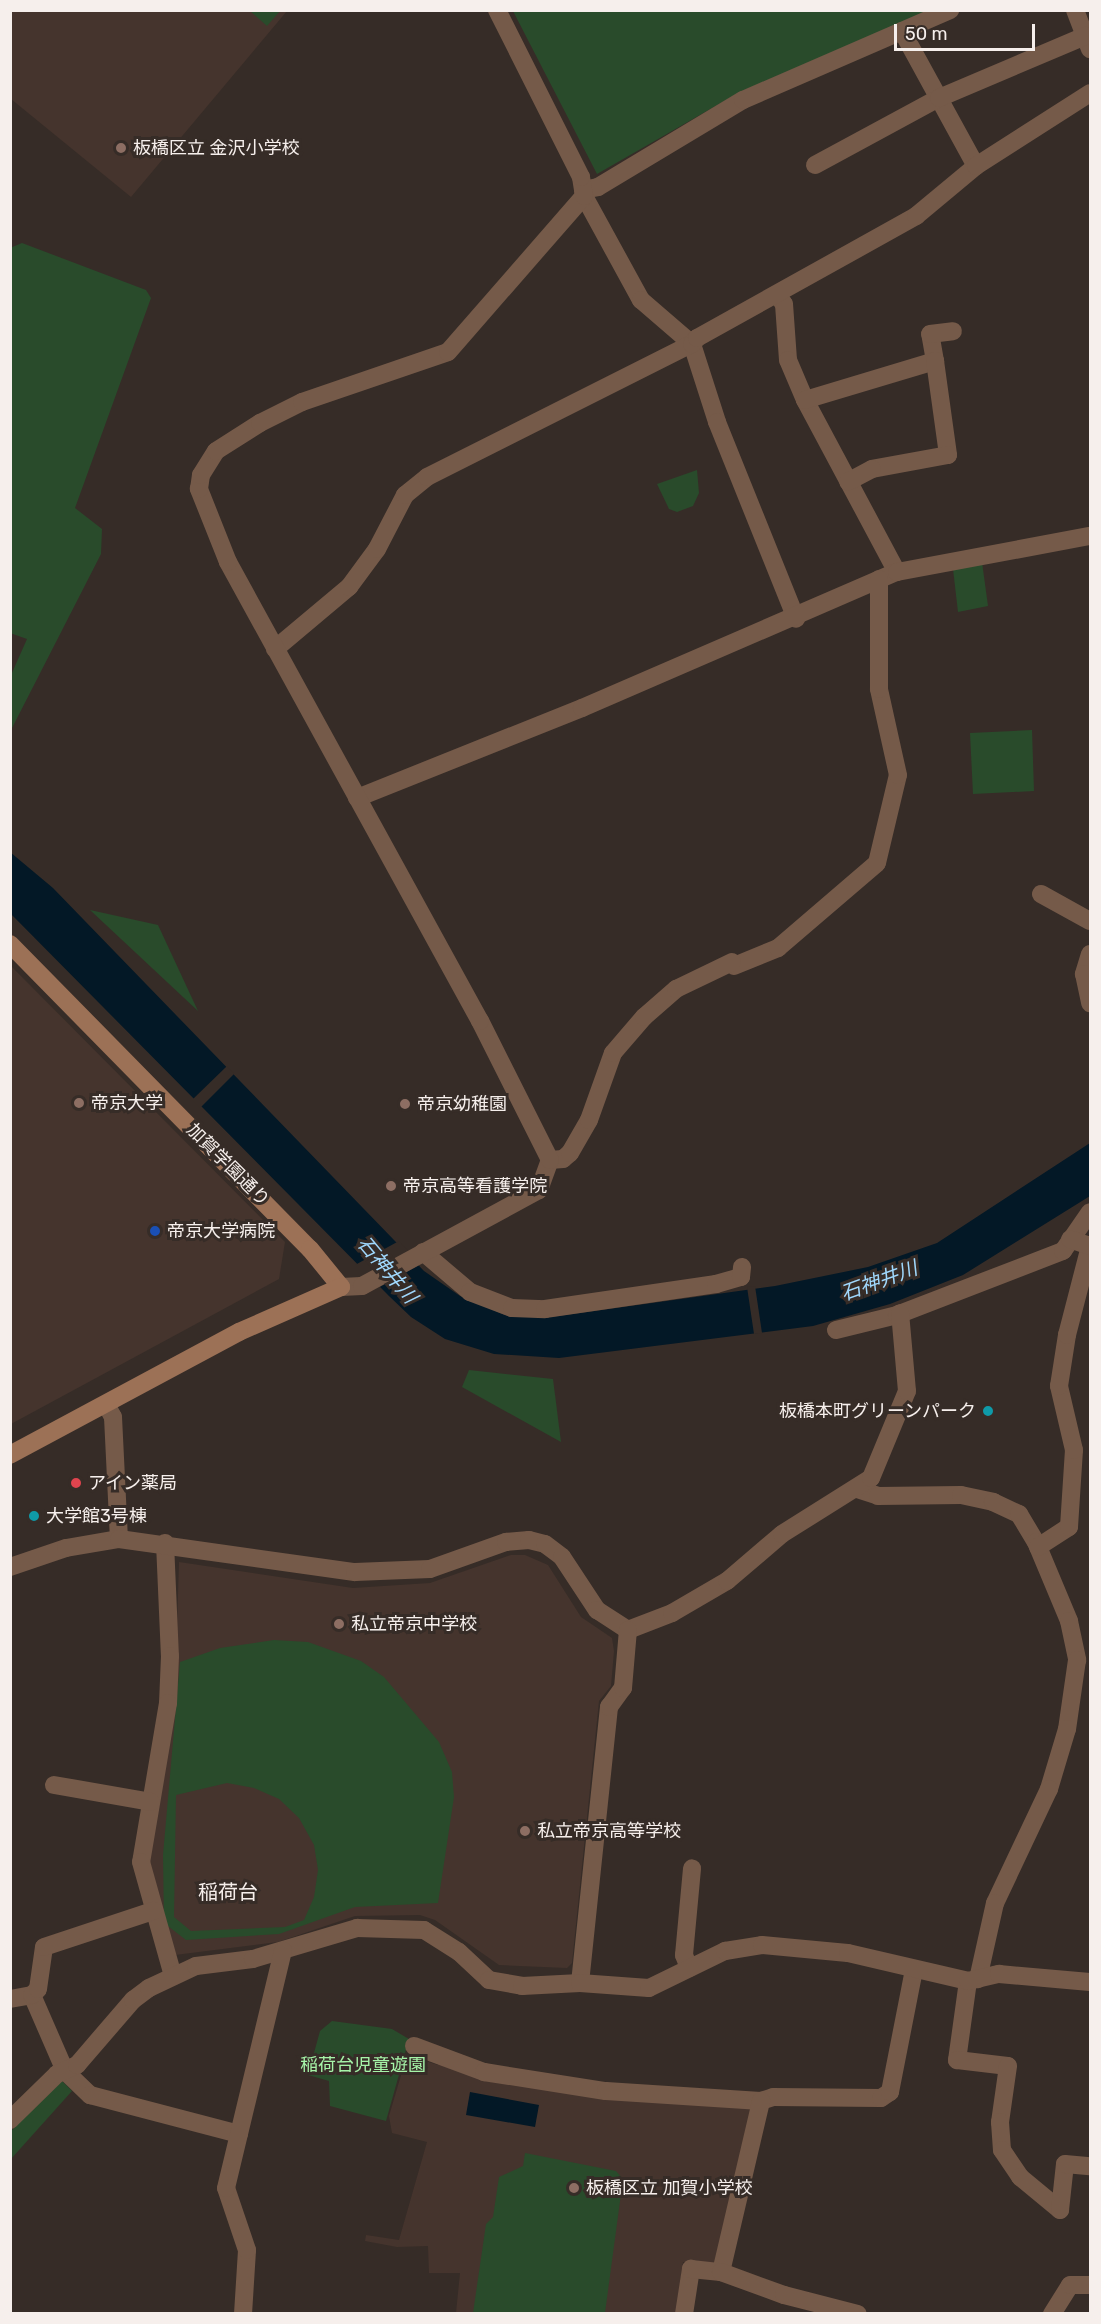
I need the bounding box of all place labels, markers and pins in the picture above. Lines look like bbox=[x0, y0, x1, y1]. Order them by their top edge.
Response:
place label: 板橋区立 金沢小学校 bbox=[133, 137, 299, 159]
marker: 板橋区立 金沢小学校 bbox=[114, 141, 128, 155]
place label: 帝京大学 bbox=[91, 1092, 163, 1114]
place label: 帝京幼稚園 bbox=[417, 1093, 507, 1115]
marker: 帝京大学 bbox=[72, 1096, 86, 1110]
marker: 帝京幼稚園 bbox=[398, 1097, 412, 1111]
place label: 帝京高等看護学院 bbox=[403, 1175, 547, 1197]
marker: 帝京高等看護学院 bbox=[384, 1179, 398, 1193]
place label: 帝京大学病院 bbox=[167, 1220, 275, 1242]
marker: 帝京大学病院 bbox=[148, 1224, 162, 1238]
place label: 板橋本町グリーンパーク bbox=[778, 1400, 976, 1422]
marker: 板橋本町グリーンパーク bbox=[981, 1404, 995, 1418]
place label: アイン薬局 bbox=[88, 1472, 178, 1494]
marker: アイン薬局 bbox=[69, 1476, 83, 1490]
place label: 大学館3号棟 bbox=[46, 1505, 147, 1527]
marker: 大学館3号棟 bbox=[27, 1509, 41, 1523]
place label: 私立帝京中学校 bbox=[351, 1613, 477, 1635]
marker: 私立帝京中学校 bbox=[332, 1617, 346, 1631]
place label: 私立帝京高等学校 bbox=[537, 1820, 681, 1842]
marker: 私立帝京高等学校 bbox=[518, 1824, 532, 1838]
place label: 板橋区立 加賀小学校 bbox=[586, 2177, 752, 2199]
marker: 板橋区立 加賀小学校 bbox=[567, 2181, 581, 2195]

